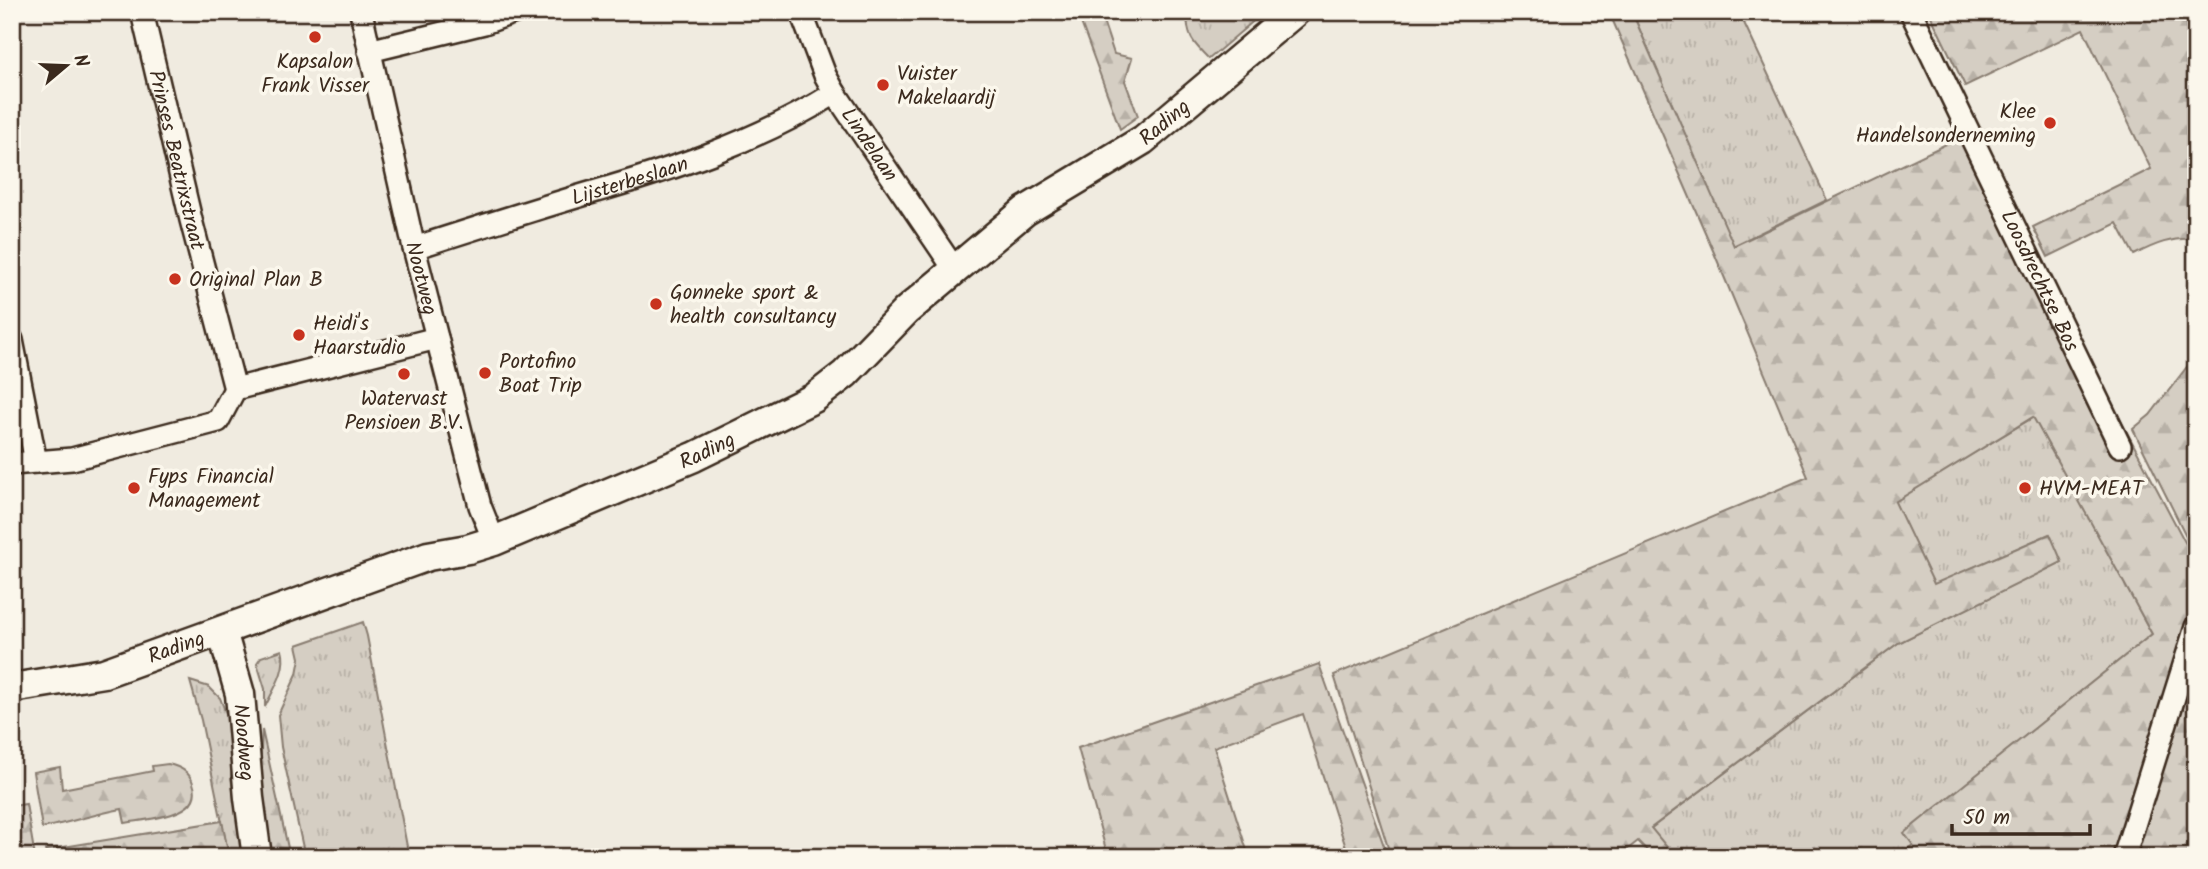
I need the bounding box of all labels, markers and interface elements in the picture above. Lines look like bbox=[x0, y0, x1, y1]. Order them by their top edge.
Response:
marker: Kapsalon Frank Visser bbox=[307, 29, 323, 45]
north arrow bbox=[32, 32, 102, 102]
place label: Kapsalon Frank Visser bbox=[261, 46, 370, 103]
text: N bbox=[64, 51, 96, 72]
place label: Vuister Makelaardij bbox=[897, 58, 996, 115]
street label: Prinses Beatrixstraat bbox=[138, 67, 213, 255]
marker: Vuister Makelaardij bbox=[875, 77, 891, 93]
street label: Rading bbox=[1132, 92, 1198, 155]
place label: Klee Handelsonderneming bbox=[1856, 96, 2037, 153]
street label: Lindelaan bbox=[831, 101, 906, 189]
marker: Klee Handelsonderneming bbox=[2042, 115, 2058, 131]
street label: Lijsterbeslaan bbox=[568, 148, 693, 216]
street label: Loosdrechtse Bos bbox=[1991, 205, 2087, 358]
street label: Nootweg bbox=[395, 238, 446, 319]
place label: Original Plan B bbox=[189, 264, 323, 297]
marker: Original Plan B bbox=[167, 271, 183, 287]
place label: Gonneke sport & health consultancy bbox=[670, 277, 836, 334]
marker: Gonneke sport & health consultancy bbox=[648, 296, 664, 312]
place label: Heidi's Haarstudio bbox=[313, 308, 406, 365]
marker: Heidi's Haarstudio bbox=[291, 327, 307, 343]
place label: Portofino Boat Trip bbox=[499, 346, 582, 403]
marker: Portofino Boat Trip bbox=[477, 365, 493, 381]
marker: Watervast Pensioen B.V. bbox=[396, 366, 412, 382]
place label: Watervast Pensioen B.V. bbox=[344, 383, 464, 440]
street label: Rading bbox=[675, 424, 741, 479]
place label: Fyps Financial Management bbox=[148, 461, 274, 518]
place label: HVM-MEAT bbox=[2039, 473, 2145, 506]
marker: Fyps Financial Management bbox=[126, 480, 142, 496]
marker: HVM-MEAT bbox=[2017, 480, 2033, 496]
street label: Rading bbox=[143, 623, 210, 674]
street label: Noodweg bbox=[223, 702, 262, 782]
scale bar bbox=[1952, 792, 2091, 836]
text: 50 m bbox=[1963, 802, 2010, 835]

